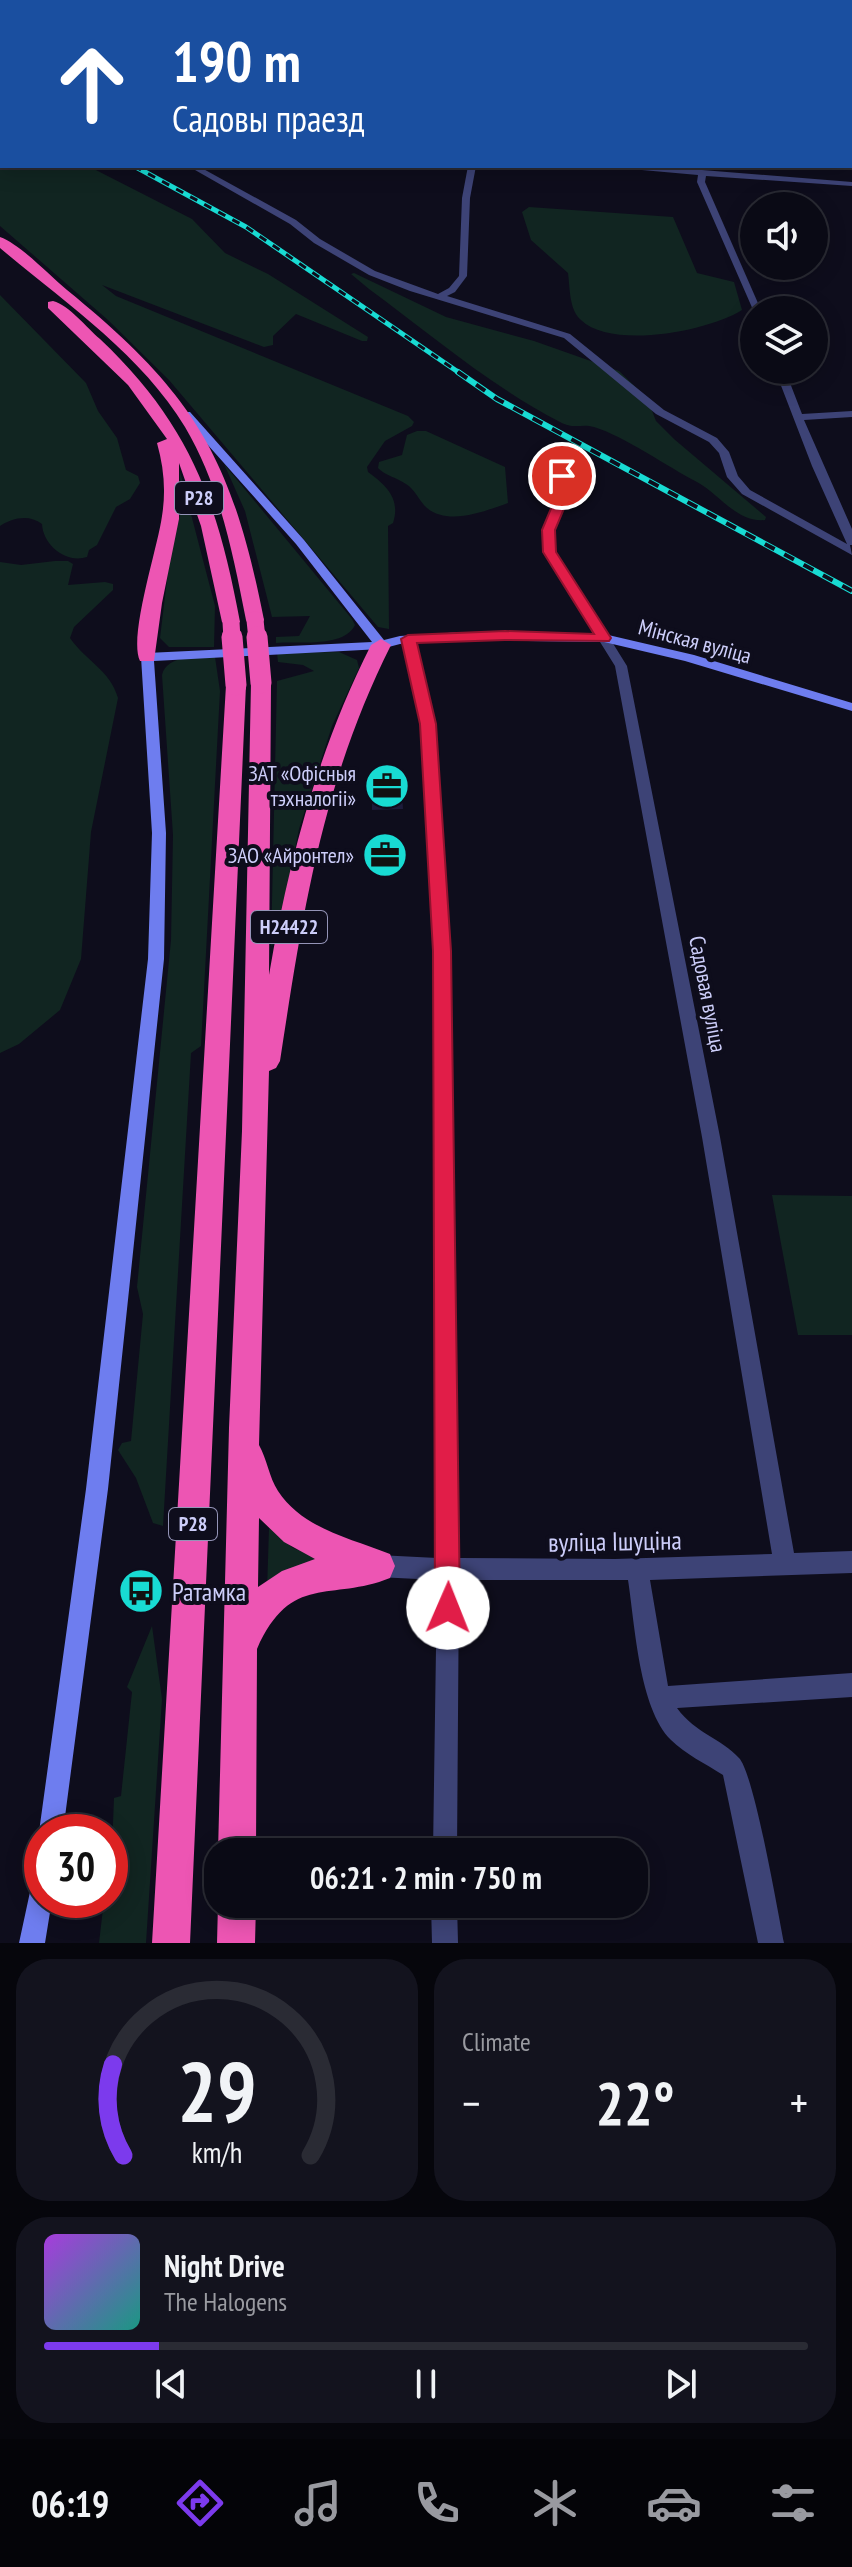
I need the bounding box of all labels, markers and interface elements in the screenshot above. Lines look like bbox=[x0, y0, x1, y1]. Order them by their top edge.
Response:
text: 190 m bbox=[172, 25, 301, 97]
icon: ahead bbox=[40, 32, 144, 136]
text: Садовы праезд bbox=[172, 95, 365, 142]
map controls bbox=[740, 192, 828, 384]
button: sound bbox=[740, 192, 828, 280]
button: layers bbox=[740, 296, 828, 384]
pin bbox=[528, 442, 596, 510]
icon: arrive bbox=[540, 454, 584, 498]
road number: Р28 bbox=[175, 482, 223, 514]
street label: Мінская вуліца bbox=[635, 612, 755, 670]
place label: ЗАТ «Офісныя тэхналогіі» bbox=[248, 759, 356, 812]
office icon: ЗАТ «Офісныя тэхналогіі» bbox=[363, 762, 411, 810]
office icon: ЗАО «Айронтел» bbox=[361, 831, 409, 879]
place label: ЗАО «Айронтел» bbox=[228, 841, 354, 869]
road number: Н24422 bbox=[251, 911, 327, 943]
street label: Садовая вуліца bbox=[683, 933, 733, 1055]
road number: Р28 bbox=[169, 1508, 217, 1540]
street label: вуліца Ішуціна bbox=[548, 1523, 682, 1559]
position arrow bbox=[406, 1566, 490, 1650]
bus stop icon: Ратамка bbox=[117, 1567, 165, 1615]
place label: Ратамка bbox=[172, 1575, 246, 1608]
speed limit sign: 30 bbox=[24, 1814, 128, 1918]
text: 06:21 · 2 min · 750 m bbox=[310, 1858, 542, 1897]
text: Climate bbox=[462, 2025, 531, 2058]
text: 29 bbox=[177, 2037, 257, 2145]
text: 22° bbox=[595, 2064, 675, 2142]
text: − bbox=[462, 2074, 480, 2131]
text: + bbox=[790, 2074, 808, 2131]
text: km/h bbox=[192, 2134, 242, 2171]
text: Night Drive bbox=[164, 2246, 285, 2285]
text: The Halogens bbox=[164, 2285, 287, 2318]
icon: previous bbox=[149, 2362, 193, 2406]
icon: pause bbox=[404, 2362, 448, 2406]
icon: next bbox=[659, 2362, 703, 2406]
icon: directions bbox=[172, 2475, 228, 2531]
icon: music bbox=[290, 2475, 346, 2531]
icon: phone bbox=[409, 2475, 465, 2531]
icon: climate bbox=[527, 2475, 583, 2531]
icon: car bbox=[646, 2475, 702, 2531]
icon: filters bbox=[765, 2475, 821, 2531]
text: 06:19 bbox=[31, 2480, 109, 2527]

